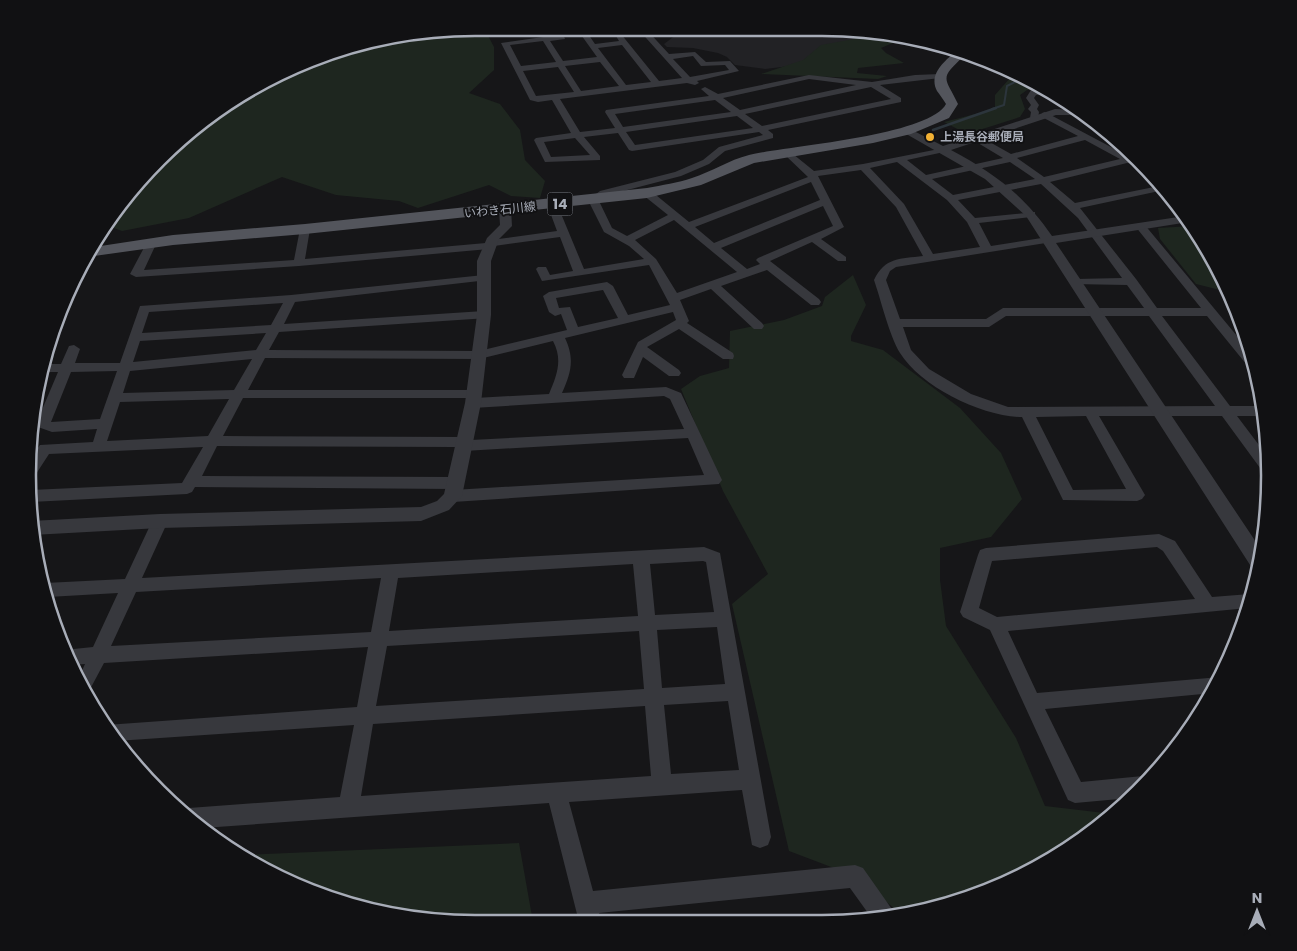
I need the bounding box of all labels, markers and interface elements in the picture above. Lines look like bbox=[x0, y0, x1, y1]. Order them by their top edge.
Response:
place label: 上湯長谷郵便局 bbox=[940, 128, 1024, 145]
marker: 上湯長谷郵便局 bbox=[924, 131, 936, 143]
road number: 14 bbox=[548, 192, 572, 215]
street label: いわき石川線 bbox=[463, 197, 537, 222]
north arrow bbox=[1232, 886, 1282, 936]
text: N bbox=[1252, 888, 1262, 908]

